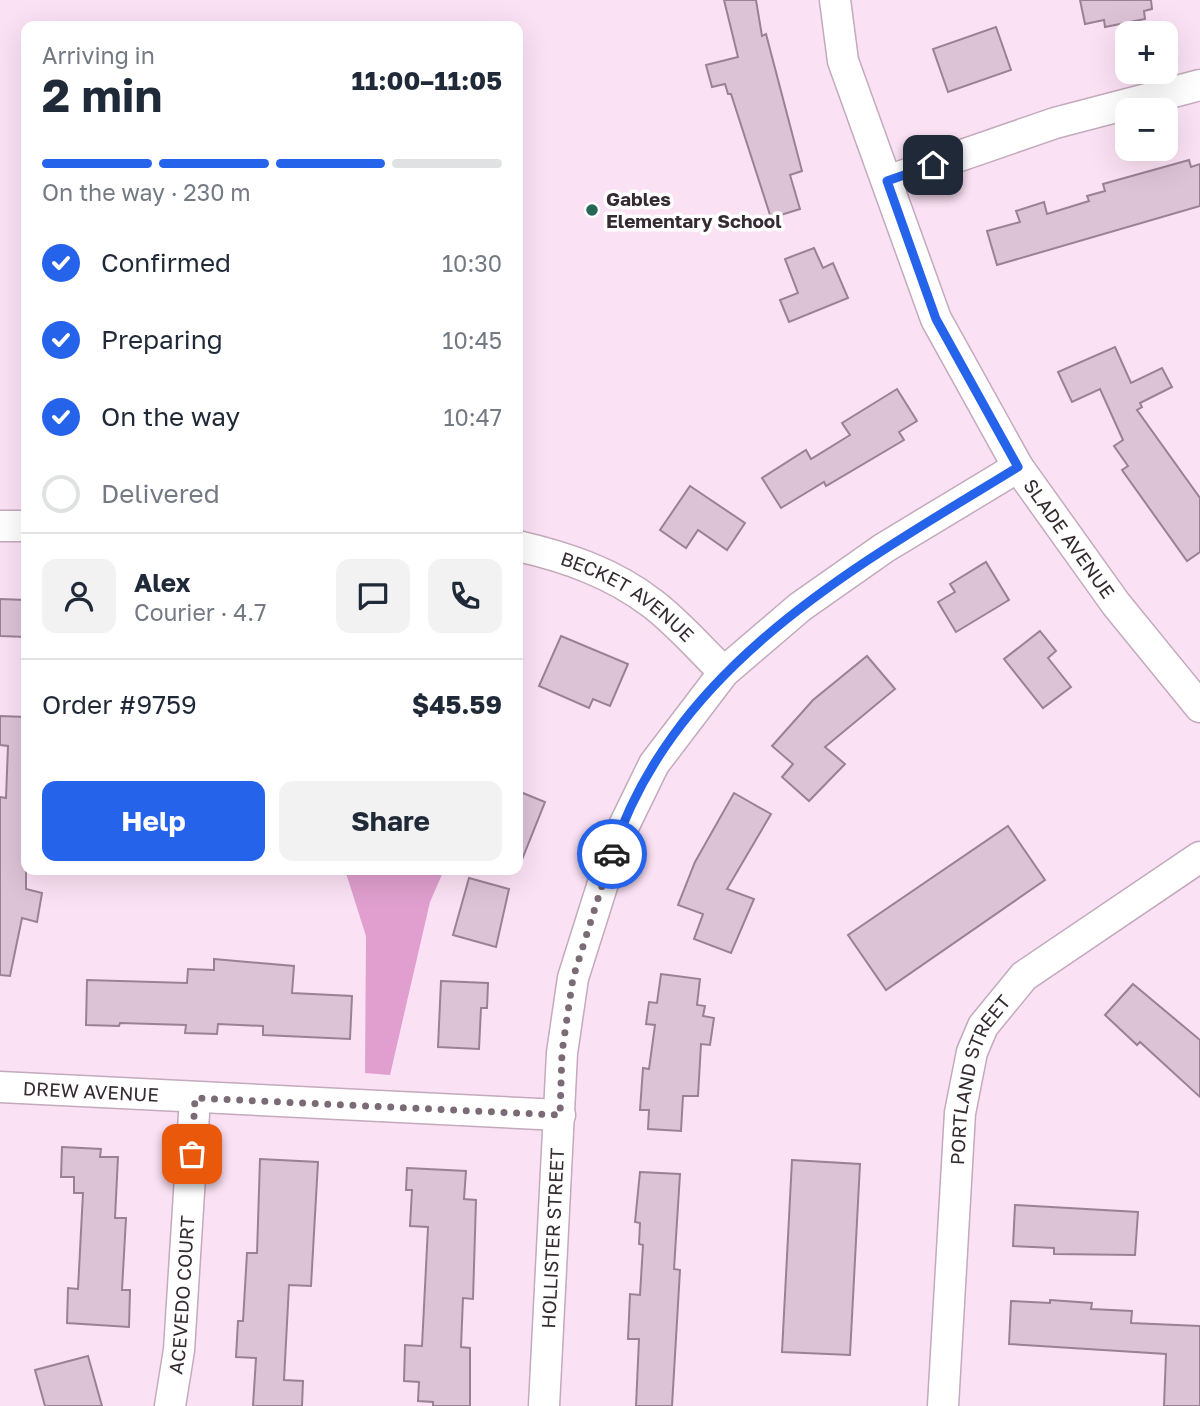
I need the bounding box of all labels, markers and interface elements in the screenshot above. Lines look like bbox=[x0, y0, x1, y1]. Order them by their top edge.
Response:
map controls bbox=[1115, 21, 1178, 161]
button: + bbox=[1115, 21, 1178, 84]
text: Arriving in bbox=[42, 41, 155, 69]
text: 11:00–11:05 bbox=[351, 65, 502, 96]
text: 2 min bbox=[42, 67, 162, 122]
button: − bbox=[1115, 98, 1178, 161]
pin bbox=[903, 135, 963, 195]
icon: home bbox=[914, 146, 952, 184]
text: On the way · 230 m bbox=[42, 178, 251, 206]
place label: Gables Elementary School bbox=[606, 187, 782, 232]
marker: Gables Elementary School bbox=[584, 202, 600, 218]
icon: check bbox=[42, 244, 80, 282]
text: Confirmed bbox=[101, 247, 231, 278]
text: 10:30 bbox=[442, 249, 502, 277]
icon: check bbox=[42, 321, 80, 359]
text: Preparing bbox=[101, 324, 223, 355]
text: 10:45 bbox=[442, 326, 502, 354]
icon: check bbox=[42, 398, 80, 436]
text: On the way bbox=[101, 401, 240, 432]
text: 10:47 bbox=[443, 403, 502, 431]
street label: SLADE AVENUE bbox=[1019, 474, 1120, 602]
text: Delivered bbox=[101, 478, 220, 509]
street label: BECKET AVENUE bbox=[558, 546, 699, 646]
button: person bbox=[42, 559, 116, 633]
button: chat bbox=[336, 559, 410, 633]
button: phone bbox=[428, 559, 502, 633]
text: Alex bbox=[134, 567, 191, 598]
text: Courier · 4.7 bbox=[134, 598, 266, 626]
text: Order #9759 bbox=[42, 689, 197, 720]
text: $45.59 bbox=[412, 689, 502, 720]
button: Help bbox=[42, 781, 265, 861]
button: Share bbox=[279, 781, 502, 861]
courier bbox=[577, 819, 647, 889]
icon: car bbox=[593, 835, 631, 873]
street label: PORTLAND STREET bbox=[945, 990, 1015, 1166]
street label: DREW AVENUE bbox=[22, 1076, 159, 1106]
pin bbox=[162, 1124, 222, 1184]
icon: bag bbox=[173, 1135, 211, 1173]
street label: HOLLISTER STREET bbox=[536, 1147, 568, 1329]
street label: ACEVEDO COURT bbox=[163, 1215, 199, 1376]

